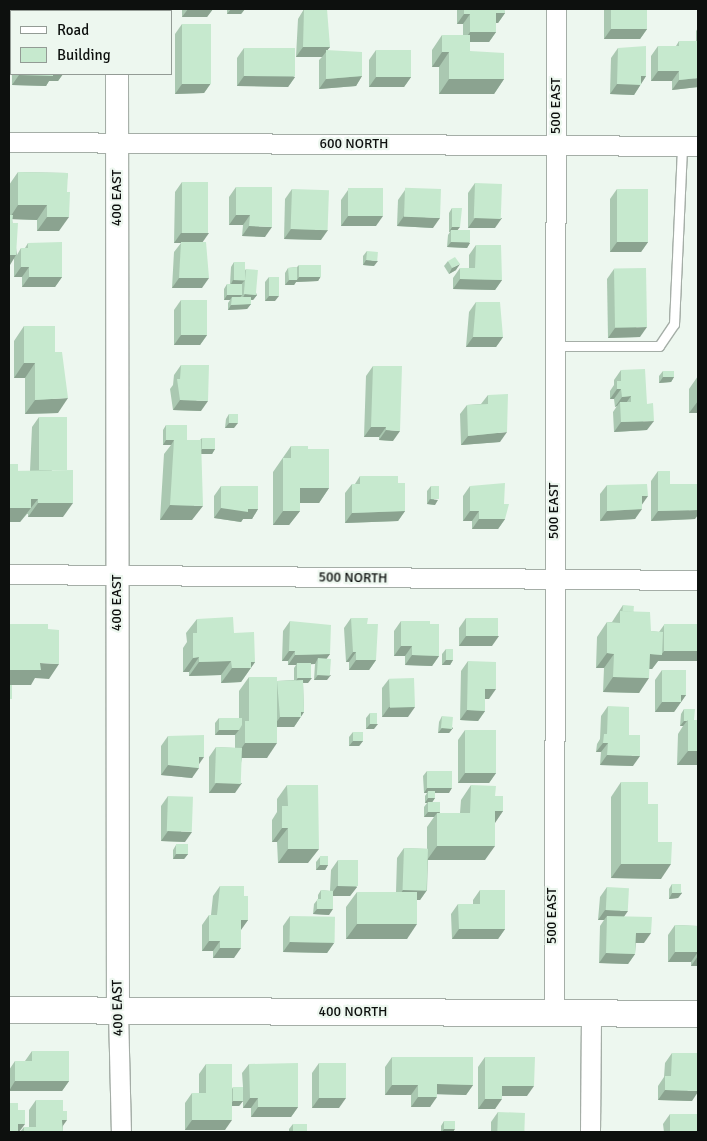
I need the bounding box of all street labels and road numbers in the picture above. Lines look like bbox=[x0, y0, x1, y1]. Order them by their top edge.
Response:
street label: 500 EAST bbox=[548, 78, 564, 134]
street label: 600 NORTH bbox=[319, 136, 389, 152]
street label: 400 EAST bbox=[109, 170, 125, 226]
street label: 500 EAST bbox=[546, 483, 562, 539]
street label: 500 NORTH bbox=[318, 569, 388, 587]
street label: 400 EAST bbox=[109, 575, 125, 631]
street label: 500 EAST bbox=[544, 888, 560, 944]
street label: 400 EAST bbox=[109, 980, 127, 1036]
street label: 400 NORTH bbox=[318, 1004, 388, 1020]

